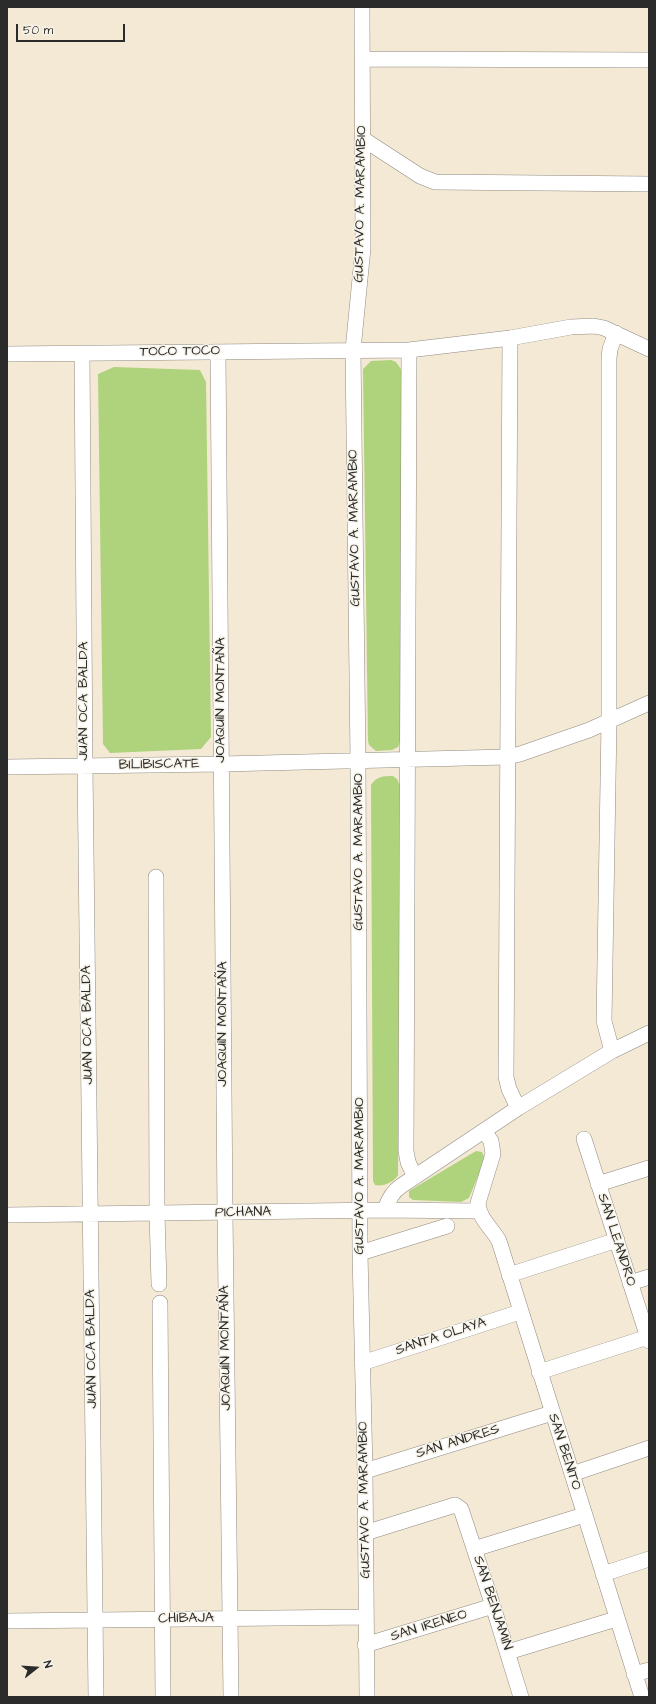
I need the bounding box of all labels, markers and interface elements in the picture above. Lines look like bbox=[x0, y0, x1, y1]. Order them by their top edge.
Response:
scale bar bbox=[18, 16, 127, 42]
text: 50 m bbox=[23, 22, 53, 39]
street label: GUSTAVO A. MARAMBIO bbox=[351, 125, 371, 283]
street label: TOCO TOCO bbox=[140, 343, 220, 361]
street label: GUSTAVO A. MARAMBIO bbox=[345, 449, 365, 607]
street label: JOAQUÍN MONTAÑA bbox=[213, 637, 229, 763]
street label: JUAN OCA BALDA bbox=[76, 641, 92, 761]
street label: BILIBISCATE bbox=[118, 756, 200, 774]
street label: GUSTAVO A. MARAMBIO bbox=[351, 773, 367, 931]
street label: JOAQUÍN MONTAÑA bbox=[215, 961, 231, 1087]
street label: JUAN OCA BALDA bbox=[79, 965, 97, 1085]
street label: GUSTAVO A. MARAMBIO bbox=[352, 1097, 368, 1255]
street label: SAN LEANDRO bbox=[593, 1192, 639, 1288]
street label: PICHANA bbox=[215, 1204, 271, 1222]
street label: JOAQUÍN MONTAÑA bbox=[217, 1285, 235, 1411]
street label: JUAN OCA BALDA bbox=[83, 1289, 101, 1409]
street label: SANTA OLAYA bbox=[393, 1314, 489, 1360]
street label: SAN BENITO bbox=[544, 1412, 584, 1492]
street label: GUSTAVO A. MARAMBIO bbox=[355, 1421, 375, 1579]
street label: SAN ANDRES bbox=[414, 1421, 502, 1463]
street label: SAN BENJAMIN bbox=[469, 1554, 515, 1652]
street label: SAN IRENEO bbox=[389, 1606, 469, 1646]
street label: CHIBAJA bbox=[158, 1610, 214, 1628]
north arrow bbox=[16, 1648, 56, 1688]
text: N bbox=[40, 1659, 56, 1670]

